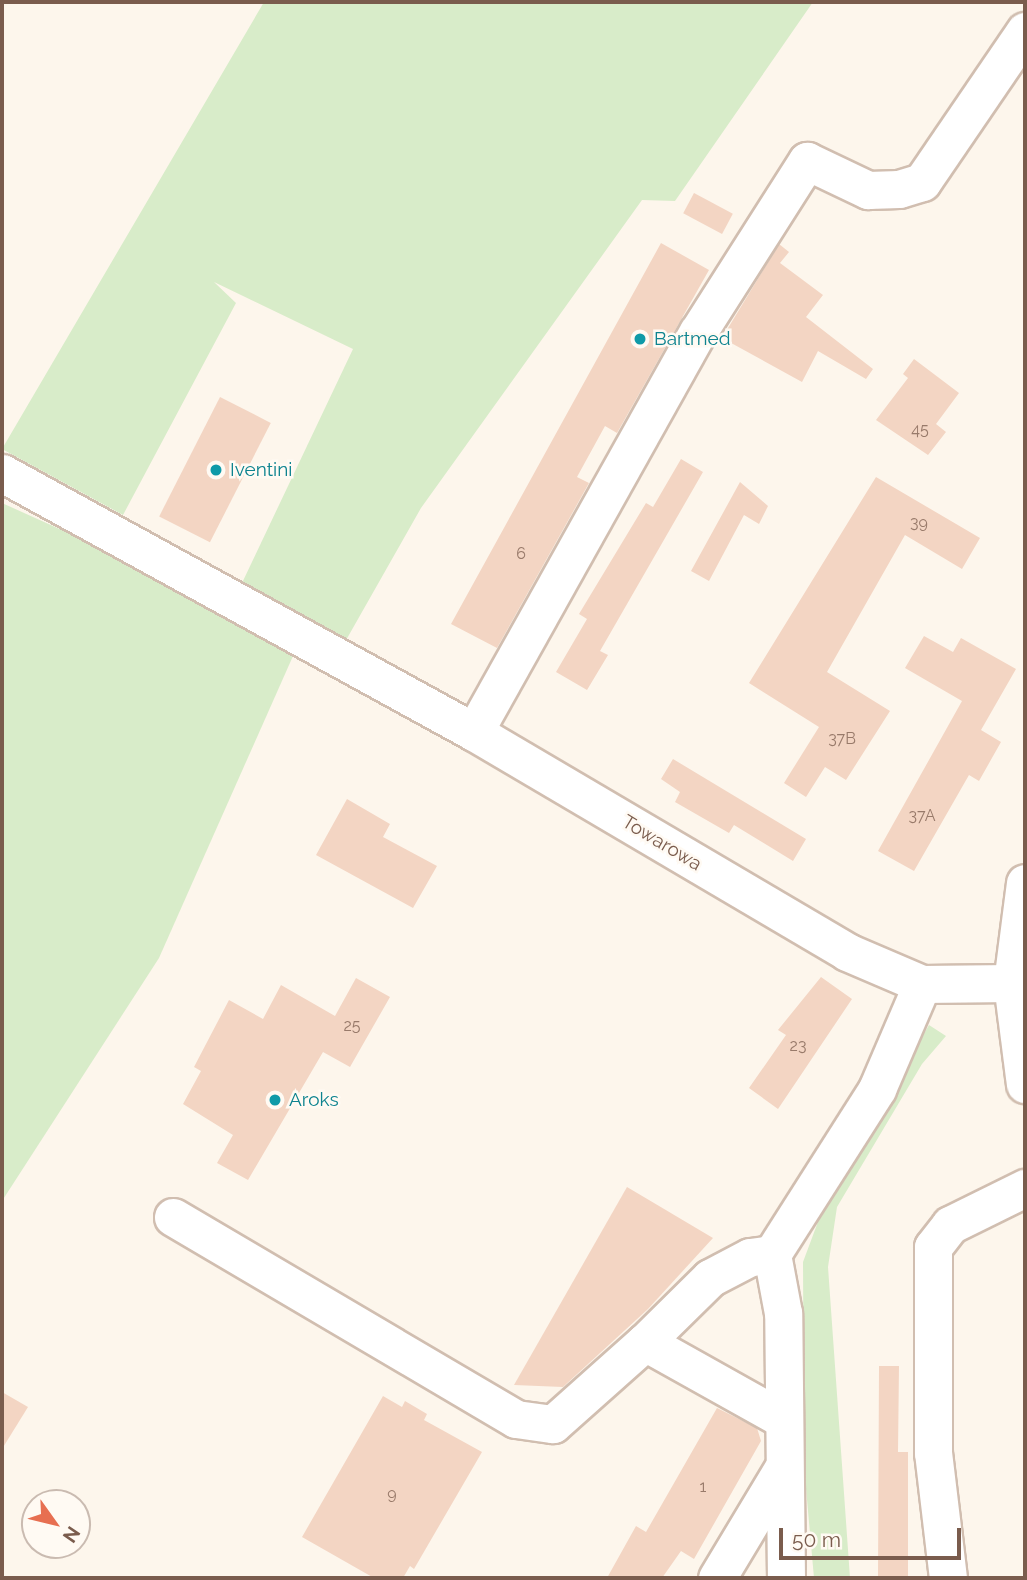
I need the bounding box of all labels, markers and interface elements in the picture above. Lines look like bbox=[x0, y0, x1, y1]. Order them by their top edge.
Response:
place label: Bartmed bbox=[654, 328, 730, 350]
marker: Bartmed bbox=[632, 331, 648, 347]
house number: 45 bbox=[911, 420, 929, 440]
place label: Iventini bbox=[230, 459, 292, 481]
marker: Iventini bbox=[208, 462, 224, 478]
house number: 39 bbox=[910, 513, 928, 533]
house number: 6 bbox=[516, 544, 526, 564]
house number: 37B bbox=[828, 729, 856, 749]
house number: 37A bbox=[908, 806, 936, 826]
street label: Towarowa bbox=[618, 810, 706, 876]
house number: 25 bbox=[343, 1016, 361, 1036]
house number: 23 bbox=[790, 1036, 806, 1056]
place label: Aroks bbox=[289, 1089, 339, 1111]
marker: Aroks bbox=[267, 1092, 283, 1108]
house number: 1 bbox=[700, 1477, 706, 1497]
house number: 9 bbox=[387, 1484, 397, 1504]
north arrow bbox=[21, 1489, 91, 1559]
scale bar bbox=[782, 1514, 964, 1558]
text: N bbox=[59, 1522, 85, 1547]
text: 50 m bbox=[792, 1527, 841, 1552]

